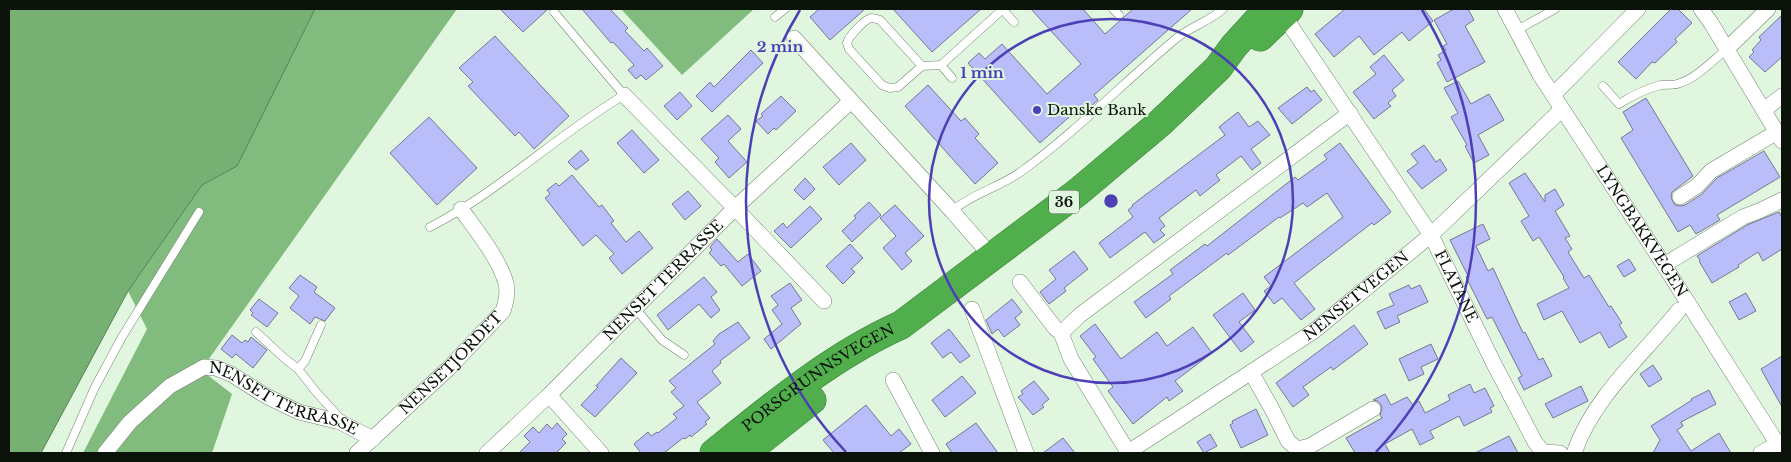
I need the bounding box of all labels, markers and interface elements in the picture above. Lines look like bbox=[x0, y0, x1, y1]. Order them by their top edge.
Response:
text: 2 min bbox=[757, 37, 803, 56]
text: 1 min bbox=[960, 63, 1004, 82]
place label: Danske Bank bbox=[1047, 100, 1147, 119]
marker: Danske Bank bbox=[1031, 104, 1043, 116]
street label: LYNGBAKKVEGEN bbox=[1592, 161, 1692, 300]
road number: 36 bbox=[1049, 190, 1079, 213]
centre of rings bbox=[1102, 192, 1120, 210]
street label: NENSET TERRASSE bbox=[599, 215, 727, 344]
street label: NENSETVEGEN bbox=[1300, 247, 1413, 344]
street label: FLATANE bbox=[1431, 247, 1482, 326]
street label: NENSETJORDET bbox=[395, 308, 506, 418]
street label: PORSGRUNNSVEGEN bbox=[738, 319, 897, 436]
street label: NENSET TERRASSE bbox=[208, 357, 362, 439]

